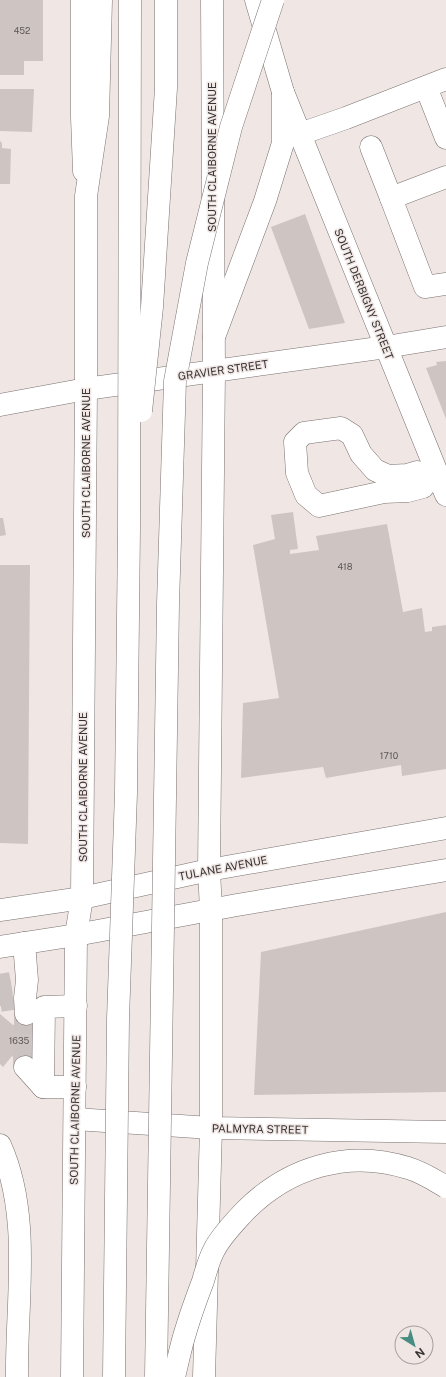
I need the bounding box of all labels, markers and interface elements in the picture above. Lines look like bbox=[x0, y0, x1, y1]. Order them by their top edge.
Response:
house number: 452 bbox=[14, 25, 30, 36]
street label: SOUTH CLAIBORNE AVENUE bbox=[206, 82, 218, 232]
street label: SOUTH DERBIGNY STREET bbox=[332, 227, 396, 362]
street label: GRAVIER STREET bbox=[177, 358, 269, 382]
street label: SOUTH CLAIBORNE AVENUE bbox=[80, 388, 92, 538]
house number: 418 bbox=[337, 561, 353, 572]
street label: SOUTH CLAIBORNE AVENUE bbox=[77, 712, 89, 862]
house number: 1710 bbox=[380, 750, 399, 761]
street label: TULANE AVENUE bbox=[178, 853, 268, 882]
house number: 1635 bbox=[9, 1035, 30, 1046]
street label: SOUTH CLAIBORNE AVENUE bbox=[68, 1035, 82, 1185]
street label: PALMYRA STREET bbox=[212, 1122, 309, 1136]
north arrow bbox=[394, 1325, 434, 1365]
text: N bbox=[413, 1346, 427, 1360]

